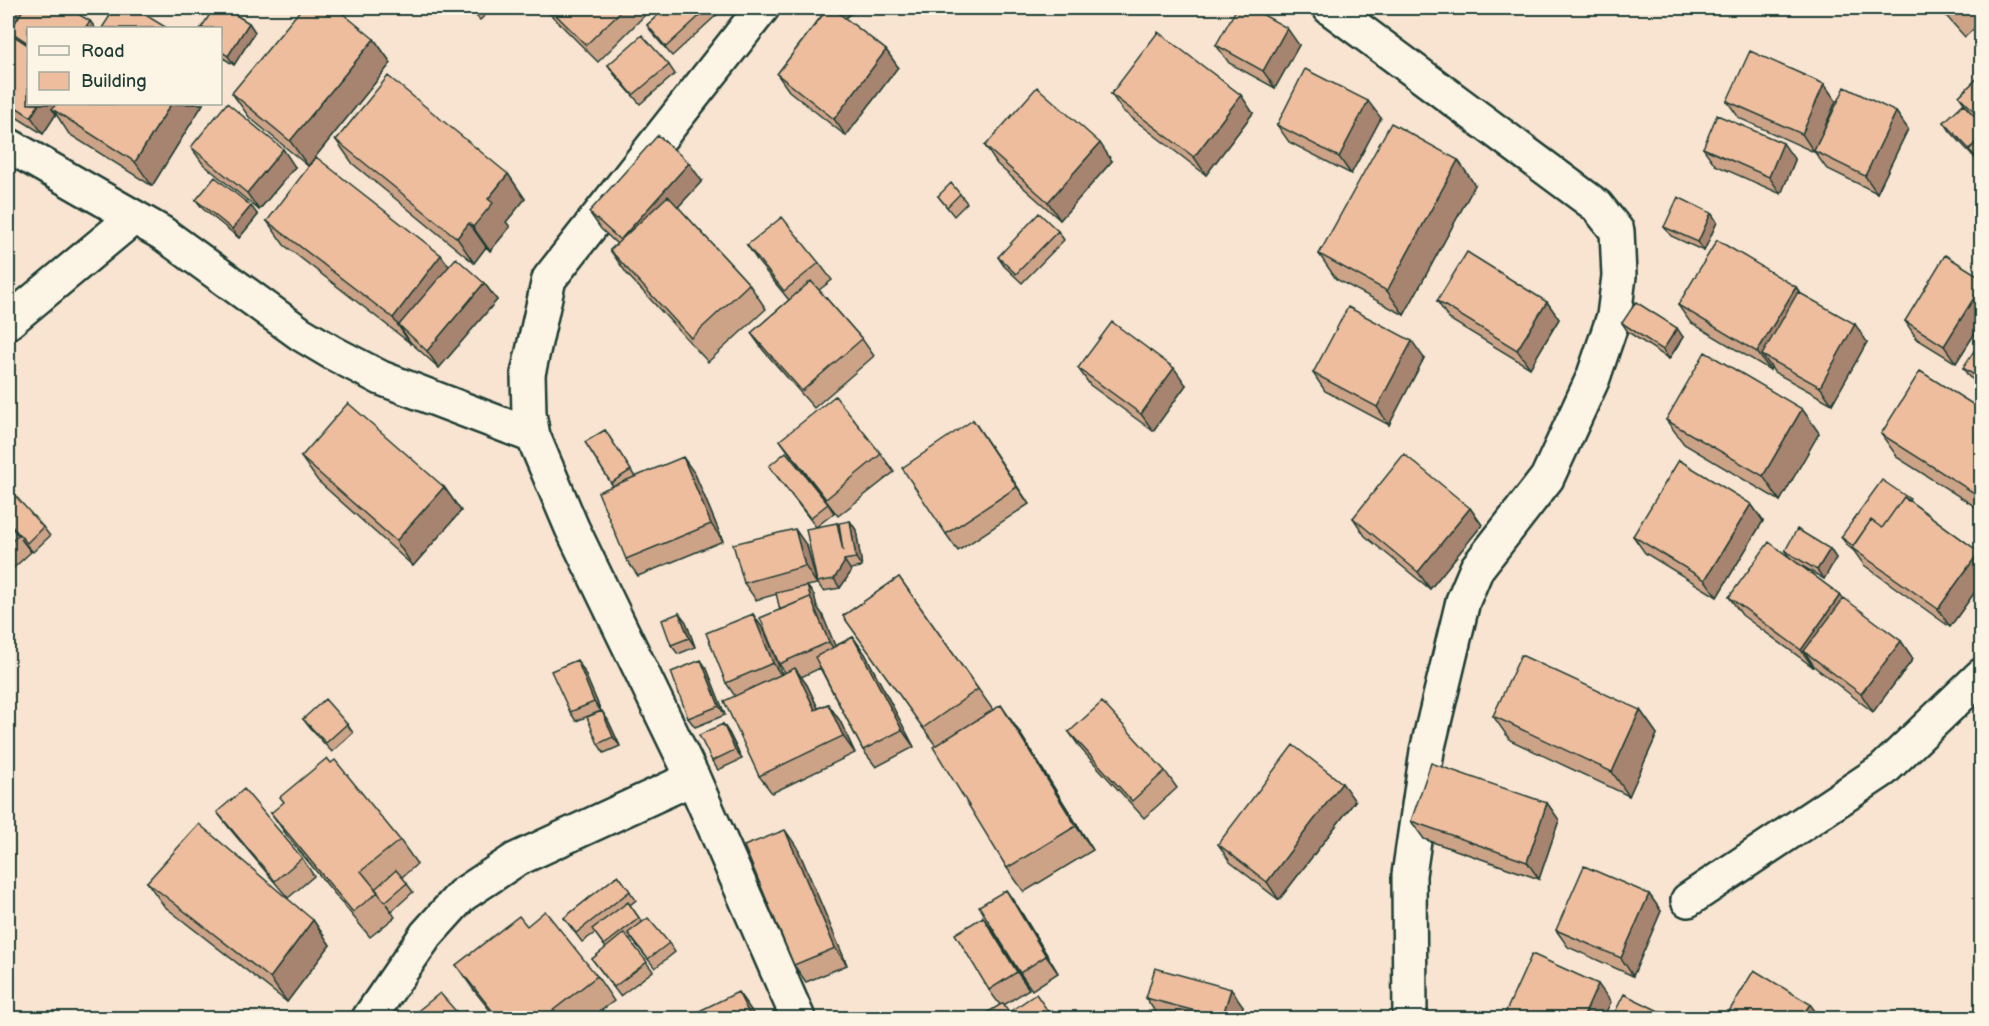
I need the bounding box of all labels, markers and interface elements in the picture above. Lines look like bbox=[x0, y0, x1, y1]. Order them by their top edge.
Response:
legend bbox=[27, 27, 222, 105]
text: Road bbox=[81, 41, 125, 62]
text: Building bbox=[81, 71, 147, 92]

